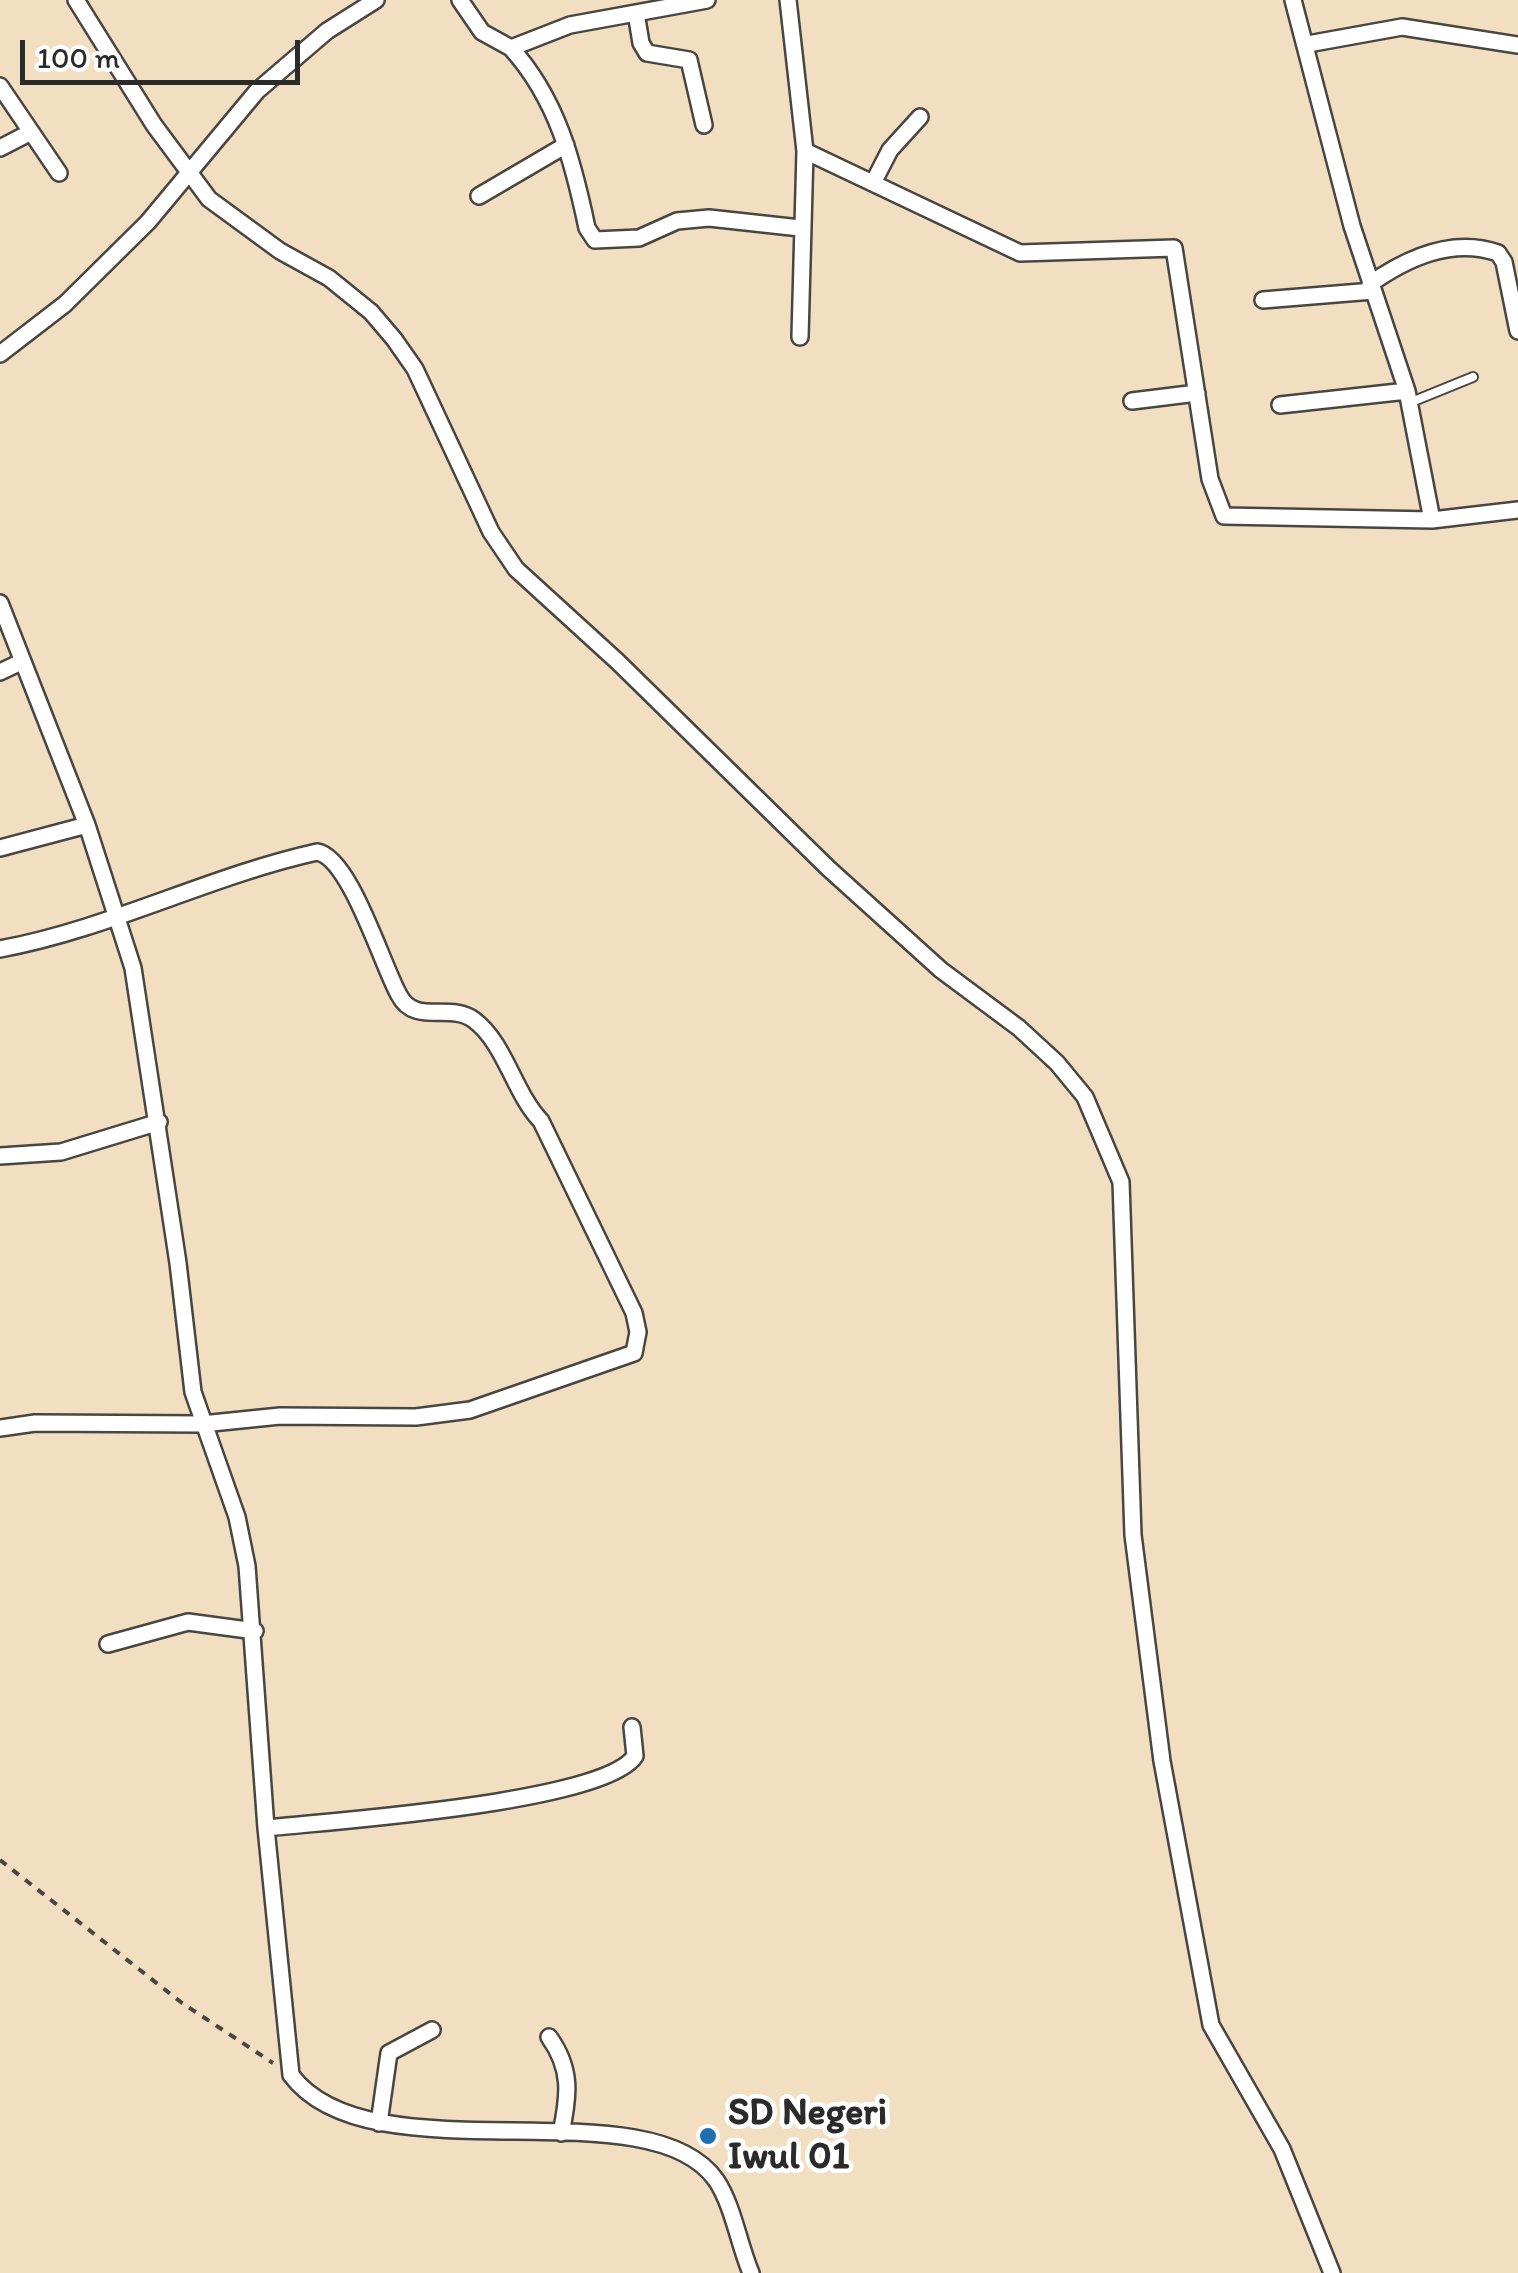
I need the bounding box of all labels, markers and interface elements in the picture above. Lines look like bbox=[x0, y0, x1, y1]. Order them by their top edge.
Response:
scale bar bbox=[25, 20, 305, 82]
text: 100 m bbox=[37, 39, 120, 76]
place label: SD Negeri Iwul 01 bbox=[728, 2091, 887, 2180]
marker: SD Negeri Iwul 01 bbox=[697, 2125, 719, 2147]

